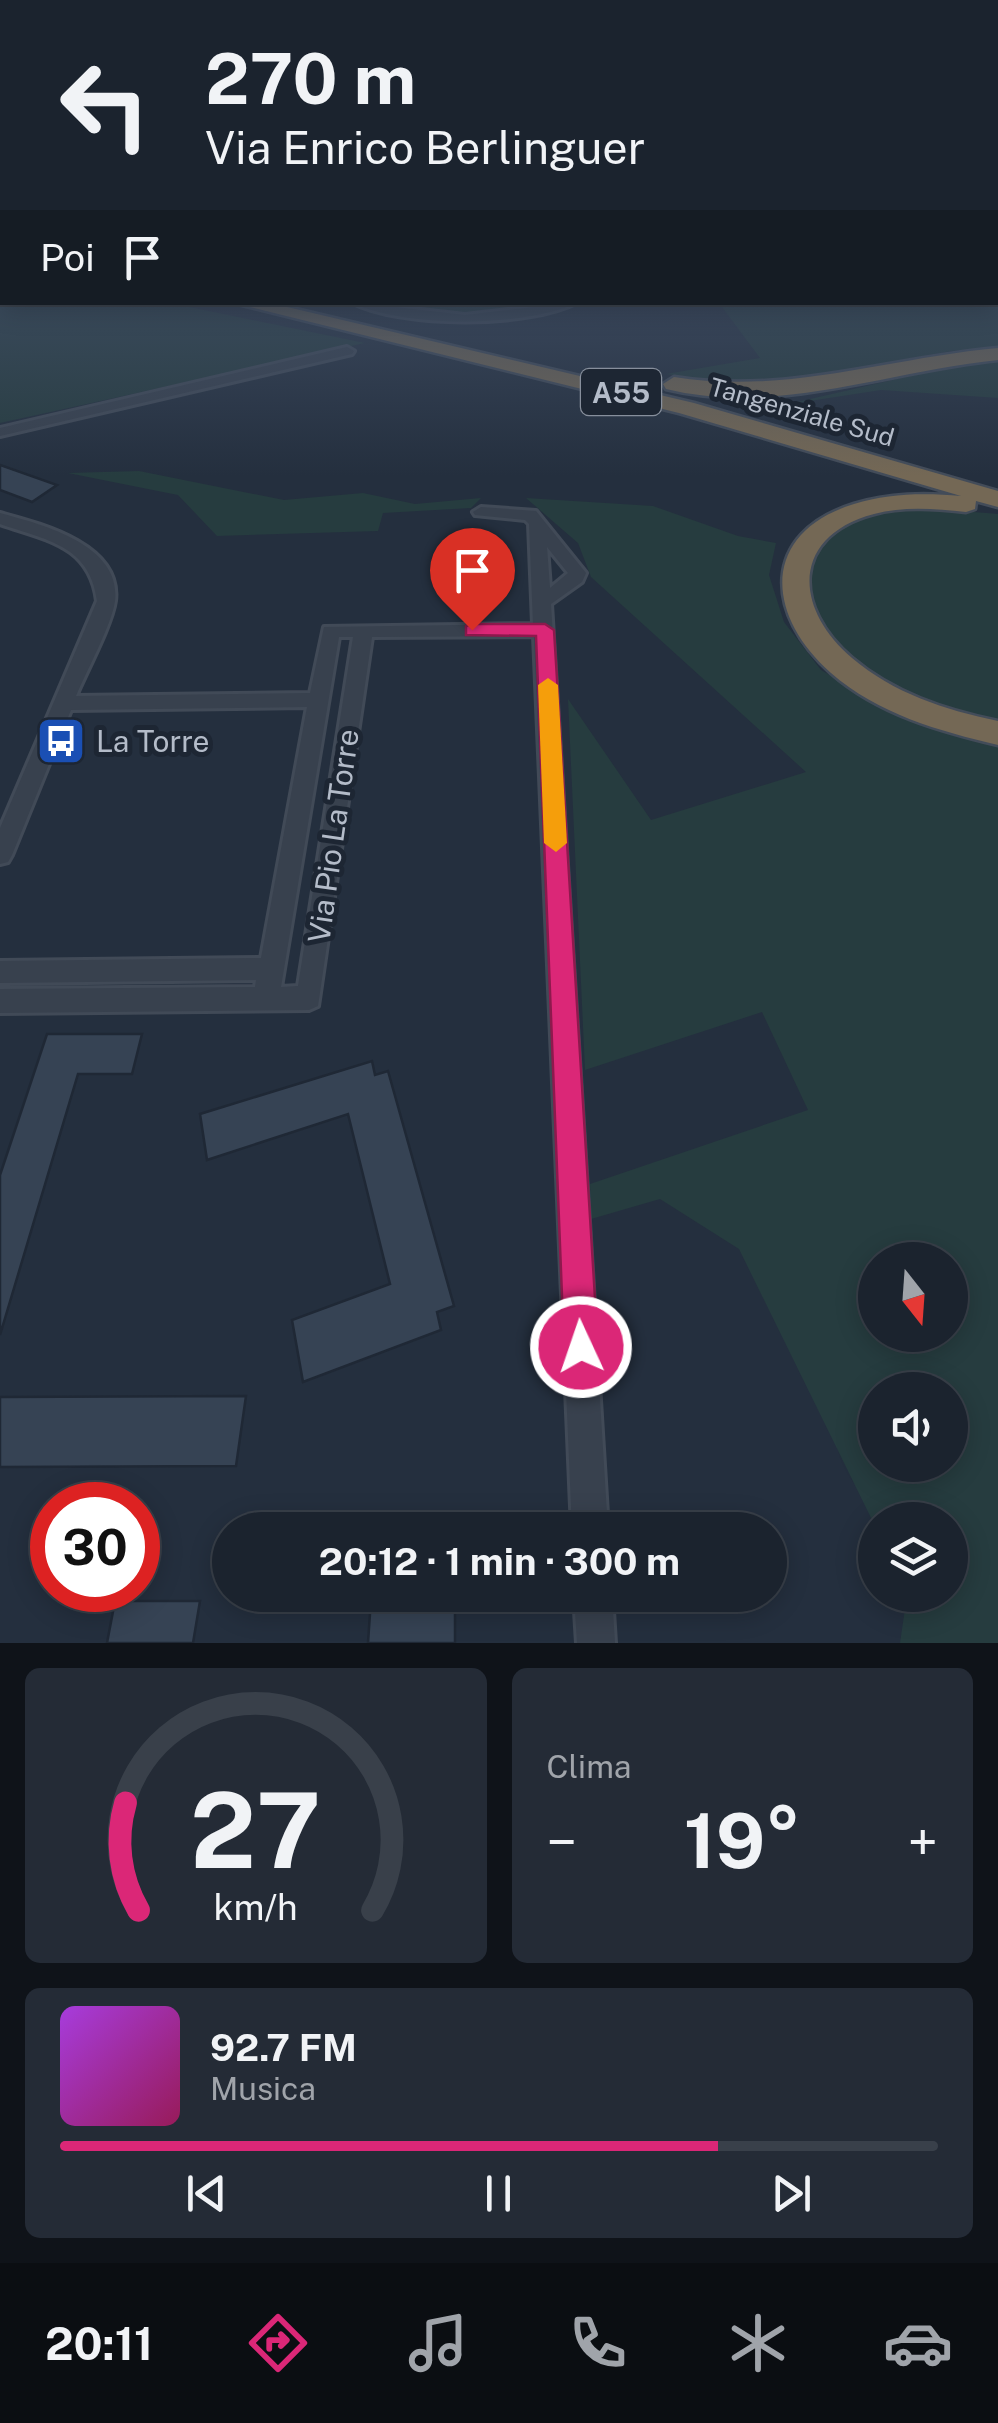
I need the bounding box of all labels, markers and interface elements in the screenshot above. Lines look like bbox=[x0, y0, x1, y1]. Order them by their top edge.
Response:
text: 270 m bbox=[205, 37, 416, 120]
icon: left bbox=[40, 40, 170, 170]
text: Via Enrico Berlinguer bbox=[205, 121, 645, 174]
icon: arrive bbox=[115, 230, 170, 285]
text: Poi bbox=[40, 235, 95, 280]
road number: A55 bbox=[581, 369, 661, 415]
street label: Tangenziale Sud bbox=[706, 371, 898, 453]
pin bbox=[430, 528, 515, 631]
icon: arrive bbox=[445, 543, 500, 598]
bus stop icon: La Torre bbox=[35, 715, 87, 767]
place label: La Torre bbox=[96, 723, 210, 759]
street label: Via Pio La Torre bbox=[300, 727, 366, 945]
north arrow bbox=[858, 1242, 968, 1352]
map controls bbox=[858, 1242, 968, 1612]
position arrow bbox=[529, 1295, 633, 1399]
button: sound bbox=[858, 1372, 968, 1482]
speed limit sign: 30 bbox=[30, 1482, 160, 1612]
button: layers bbox=[858, 1502, 968, 1612]
text: 20:12 · 1 min · 300 m bbox=[319, 1539, 680, 1584]
text: Clima bbox=[547, 1748, 632, 1785]
text: 27 bbox=[190, 1769, 321, 1891]
text: 19° bbox=[684, 1797, 801, 1885]
text: − bbox=[547, 1810, 577, 1874]
text: + bbox=[907, 1810, 938, 1874]
text: km/h bbox=[214, 1886, 298, 1928]
text: 92.7 FM bbox=[210, 2025, 357, 2070]
text: Musica bbox=[210, 2070, 316, 2107]
icon: previous bbox=[179, 2166, 234, 2221]
icon: pause bbox=[471, 2166, 526, 2221]
icon: next bbox=[764, 2166, 819, 2221]
icon: directions bbox=[243, 2308, 313, 2378]
icon: music bbox=[403, 2308, 473, 2378]
icon: phone bbox=[563, 2308, 633, 2378]
icon: climate bbox=[723, 2308, 793, 2378]
icon: car bbox=[883, 2308, 953, 2378]
text: 20:11 bbox=[45, 2317, 153, 2370]

